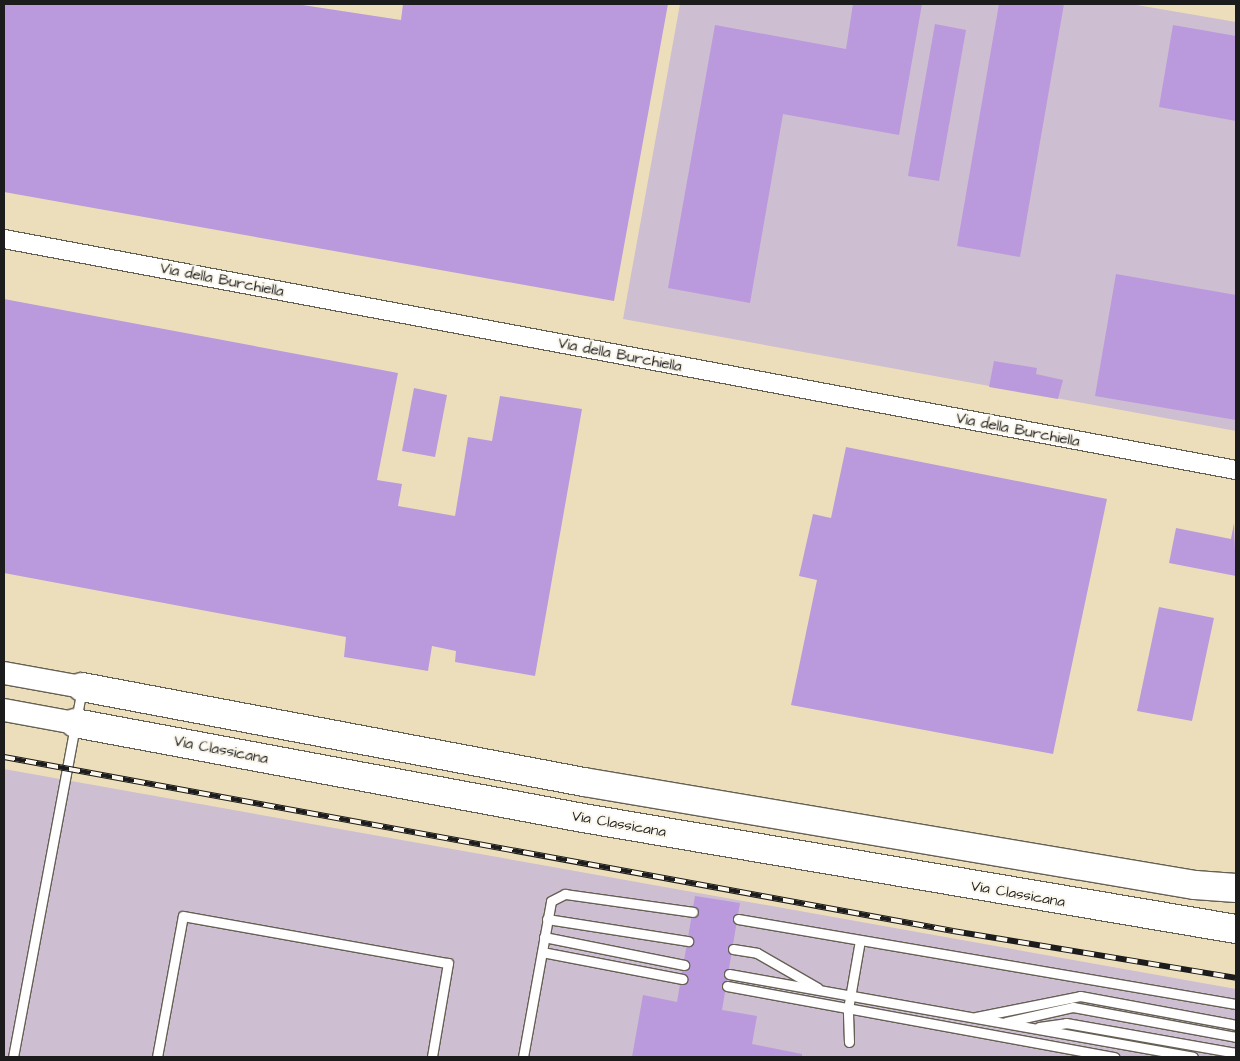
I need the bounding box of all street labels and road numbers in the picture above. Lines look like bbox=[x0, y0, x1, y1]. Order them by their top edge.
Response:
street label: Via della Burchiella bbox=[159, 259, 285, 301]
street label: Via della Burchiella bbox=[557, 334, 683, 376]
street label: Via della Burchiella bbox=[955, 409, 1081, 451]
street label: Via Classicana bbox=[172, 732, 270, 768]
street label: Via Classicana bbox=[570, 807, 668, 841]
street label: Via Classicana bbox=[969, 877, 1067, 911]

